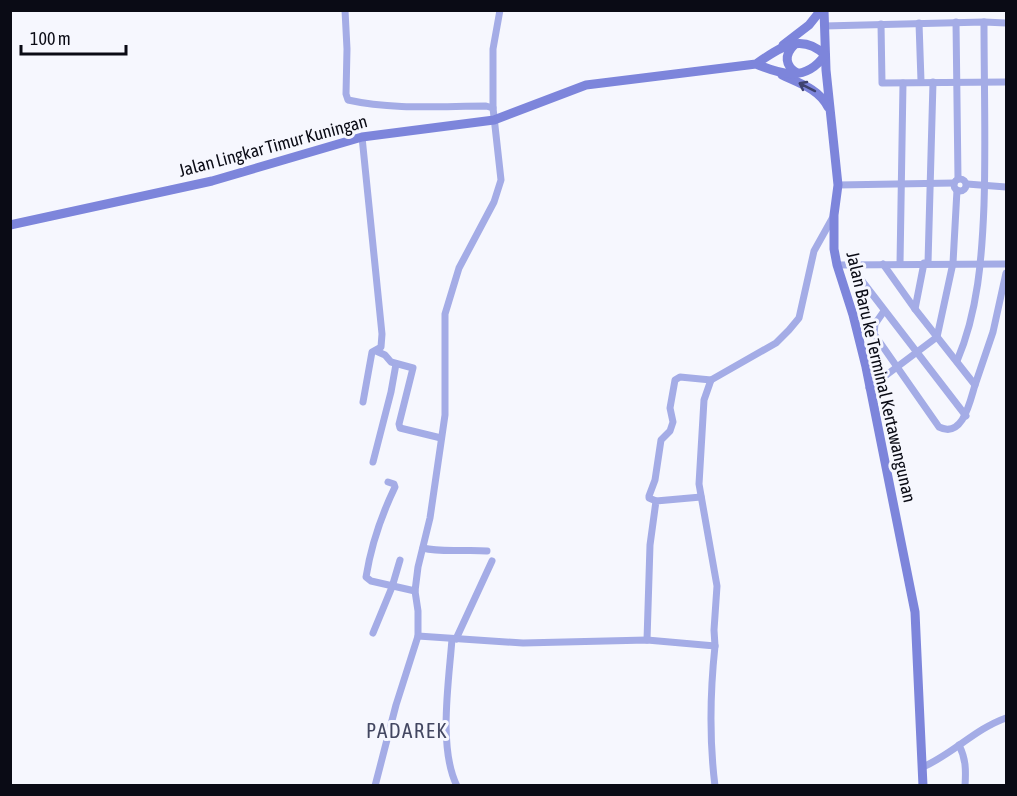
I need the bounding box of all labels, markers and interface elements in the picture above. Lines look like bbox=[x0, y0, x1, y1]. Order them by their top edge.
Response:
scale bar bbox=[21, 18, 126, 56]
text: 100 m bbox=[30, 28, 71, 49]
one-way arrow bbox=[799, 81, 817, 92]
street label: Jalan Lingkar Timur Kuningan bbox=[176, 110, 370, 181]
street label: Jalan Baru ke Terminal Kertawangunan bbox=[842, 249, 921, 504]
district label: PADAREK bbox=[366, 718, 448, 742]

